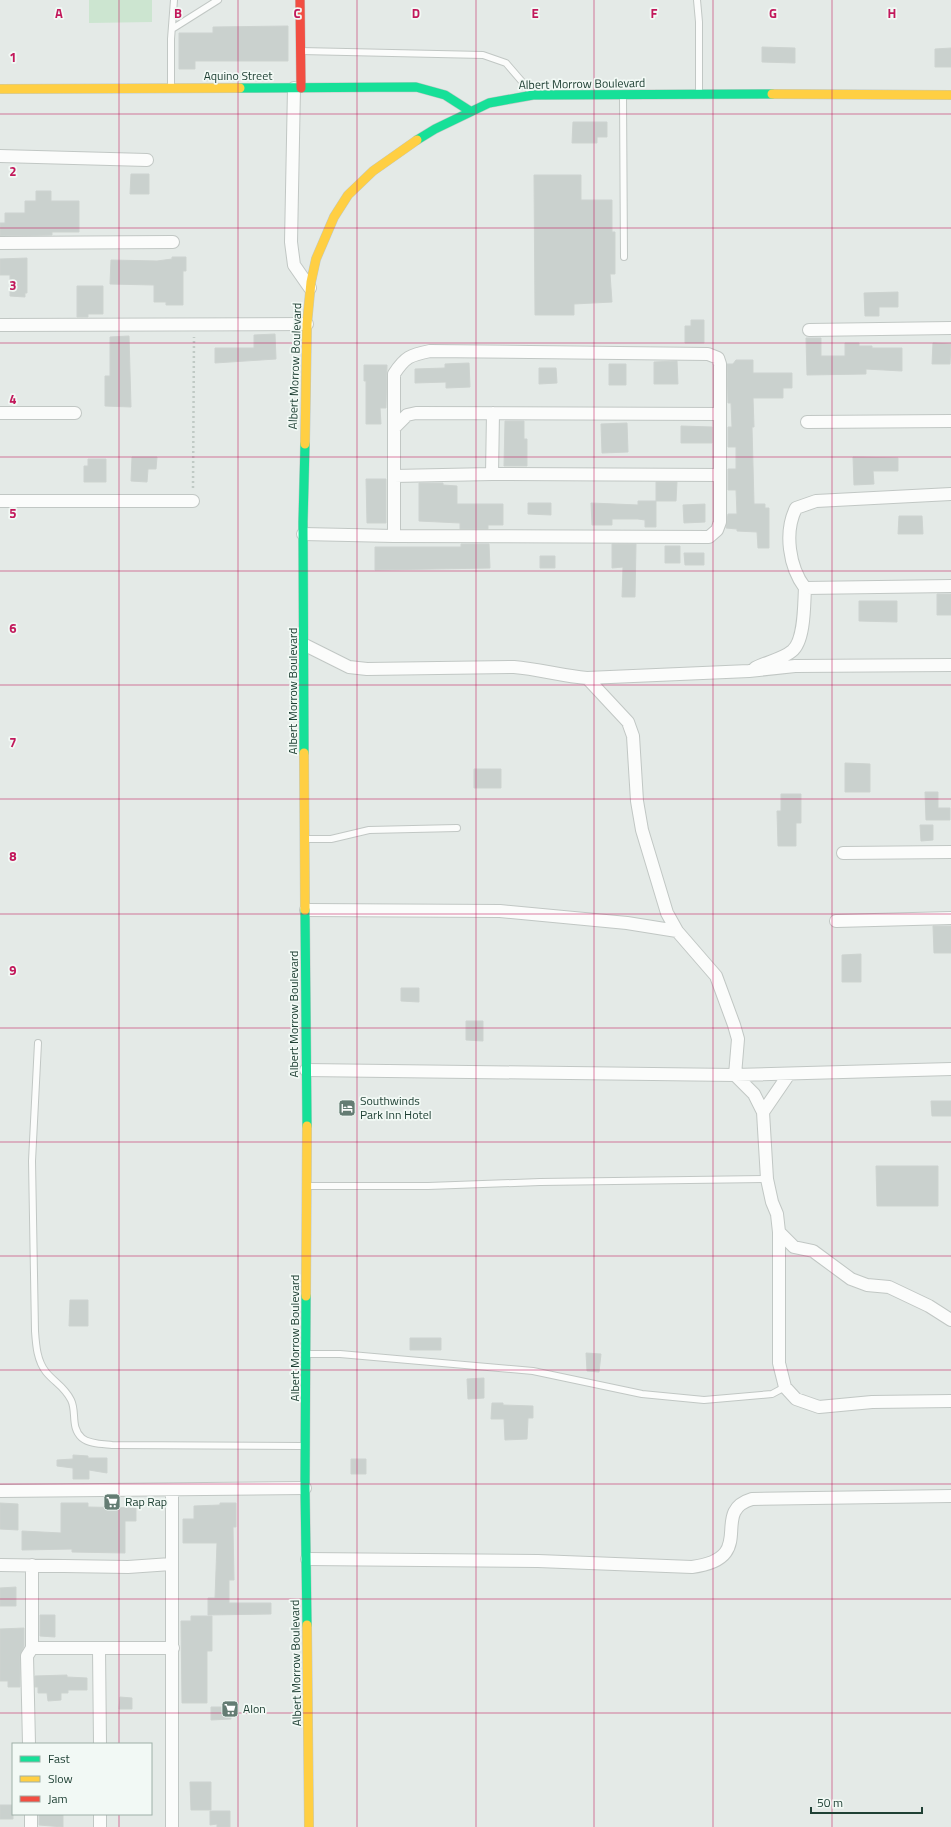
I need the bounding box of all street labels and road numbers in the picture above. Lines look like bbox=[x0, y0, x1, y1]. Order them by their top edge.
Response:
street label: Aquino Street bbox=[204, 66, 273, 85]
street label: Albert Morrow Boulevard bbox=[518, 73, 646, 94]
street label: Albert Morrow Boulevard bbox=[283, 302, 306, 430]
street label: Albert Morrow Boulevard bbox=[283, 628, 302, 754]
street label: Albert Morrow Boulevard bbox=[284, 951, 303, 1077]
street label: Albert Morrow Boulevard bbox=[285, 1275, 304, 1401]
street label: Albert Morrow Boulevard bbox=[285, 1599, 306, 1727]

